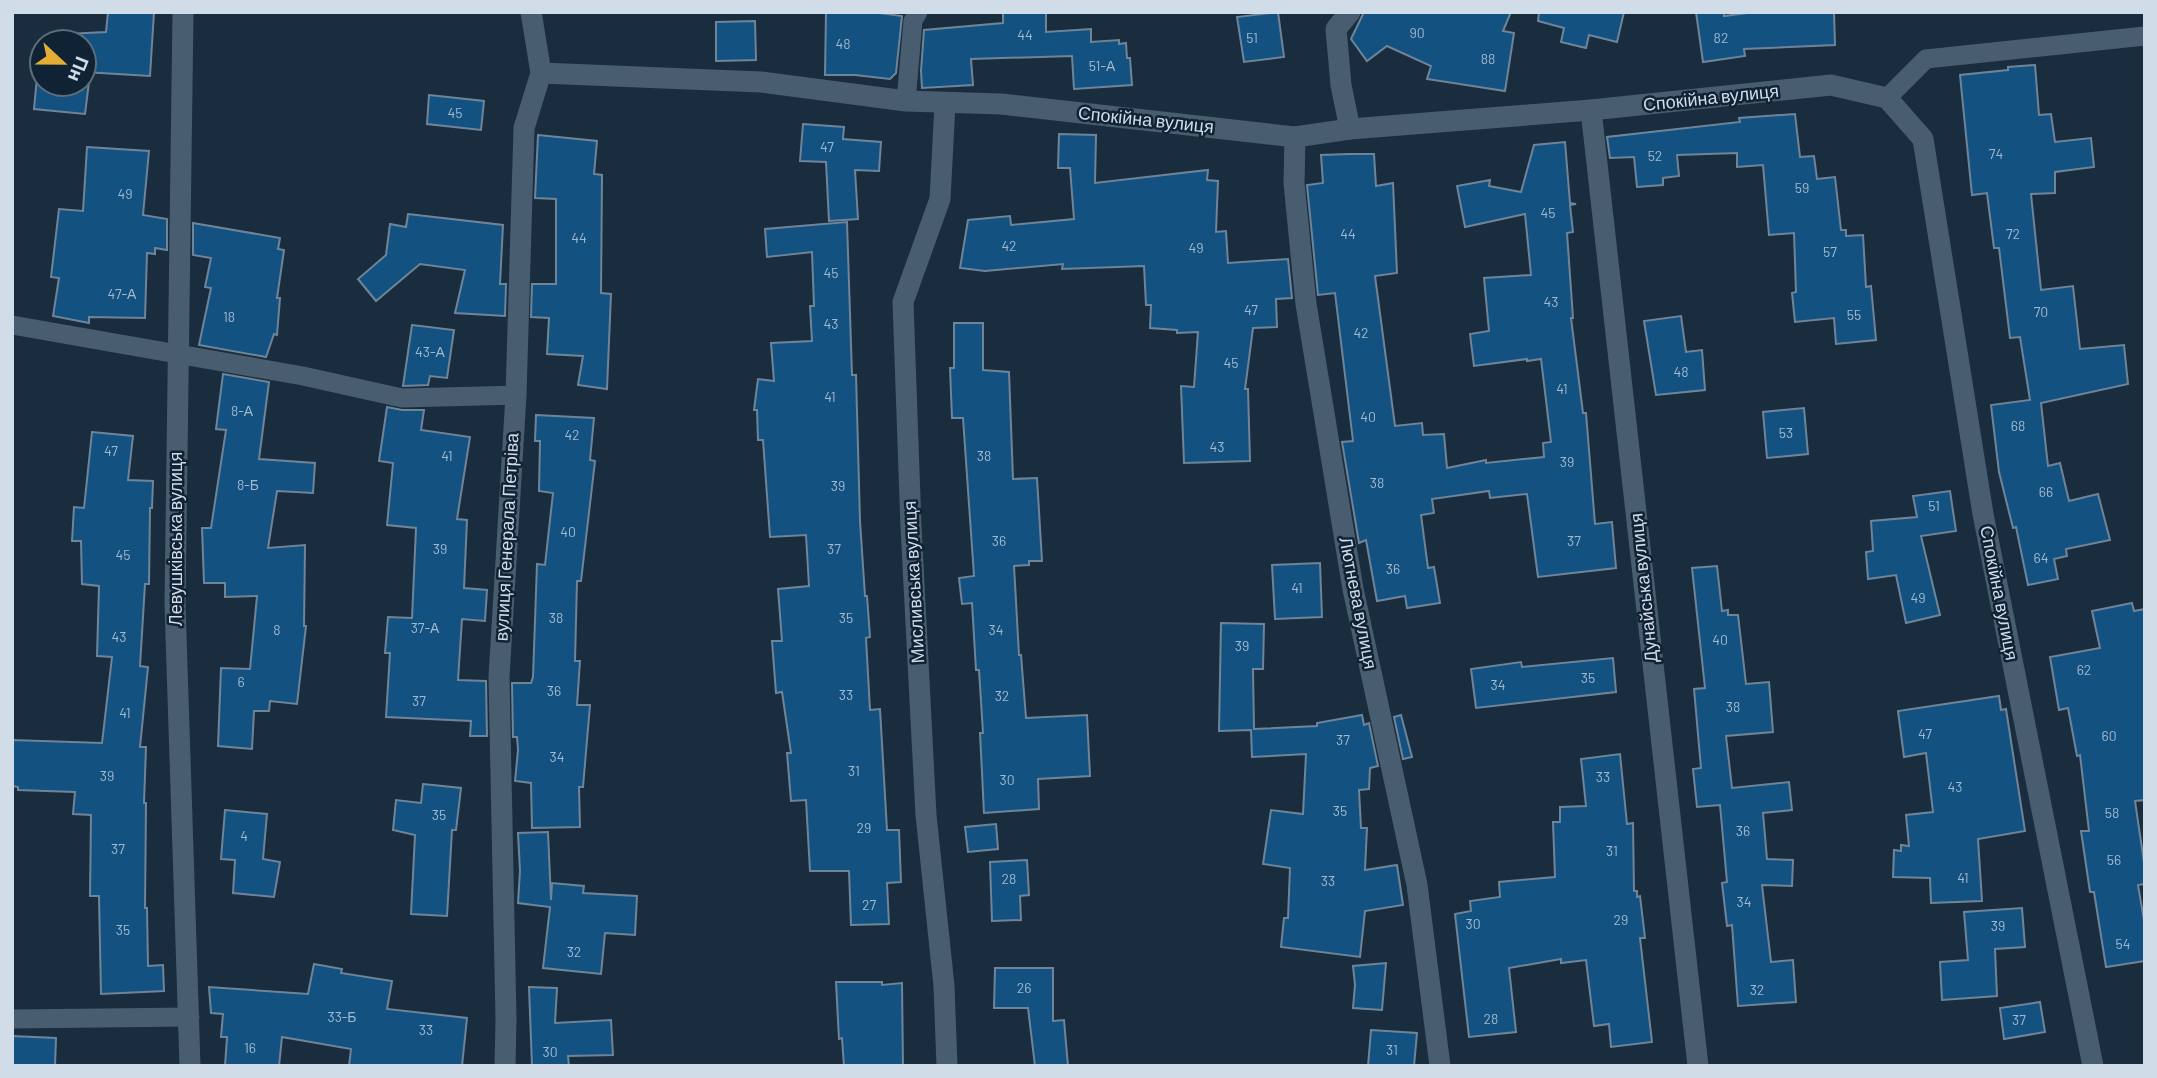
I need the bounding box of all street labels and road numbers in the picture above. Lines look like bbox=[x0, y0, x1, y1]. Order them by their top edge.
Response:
street label: Спокійна вулиця bbox=[1642, 79, 1780, 115]
street label: Спокійна вулиця bbox=[1077, 101, 1215, 137]
street label: вулиця Генерала Петріва bbox=[490, 431, 522, 642]
street label: Левушківська вулиця bbox=[164, 452, 186, 626]
street label: Мисливська вулиця bbox=[898, 500, 928, 664]
street label: Дунайська вулиця bbox=[1624, 512, 1662, 664]
street label: Спокійна вулиця bbox=[1976, 524, 2024, 662]
street label: Лютнева вулиця bbox=[1335, 535, 1383, 671]

